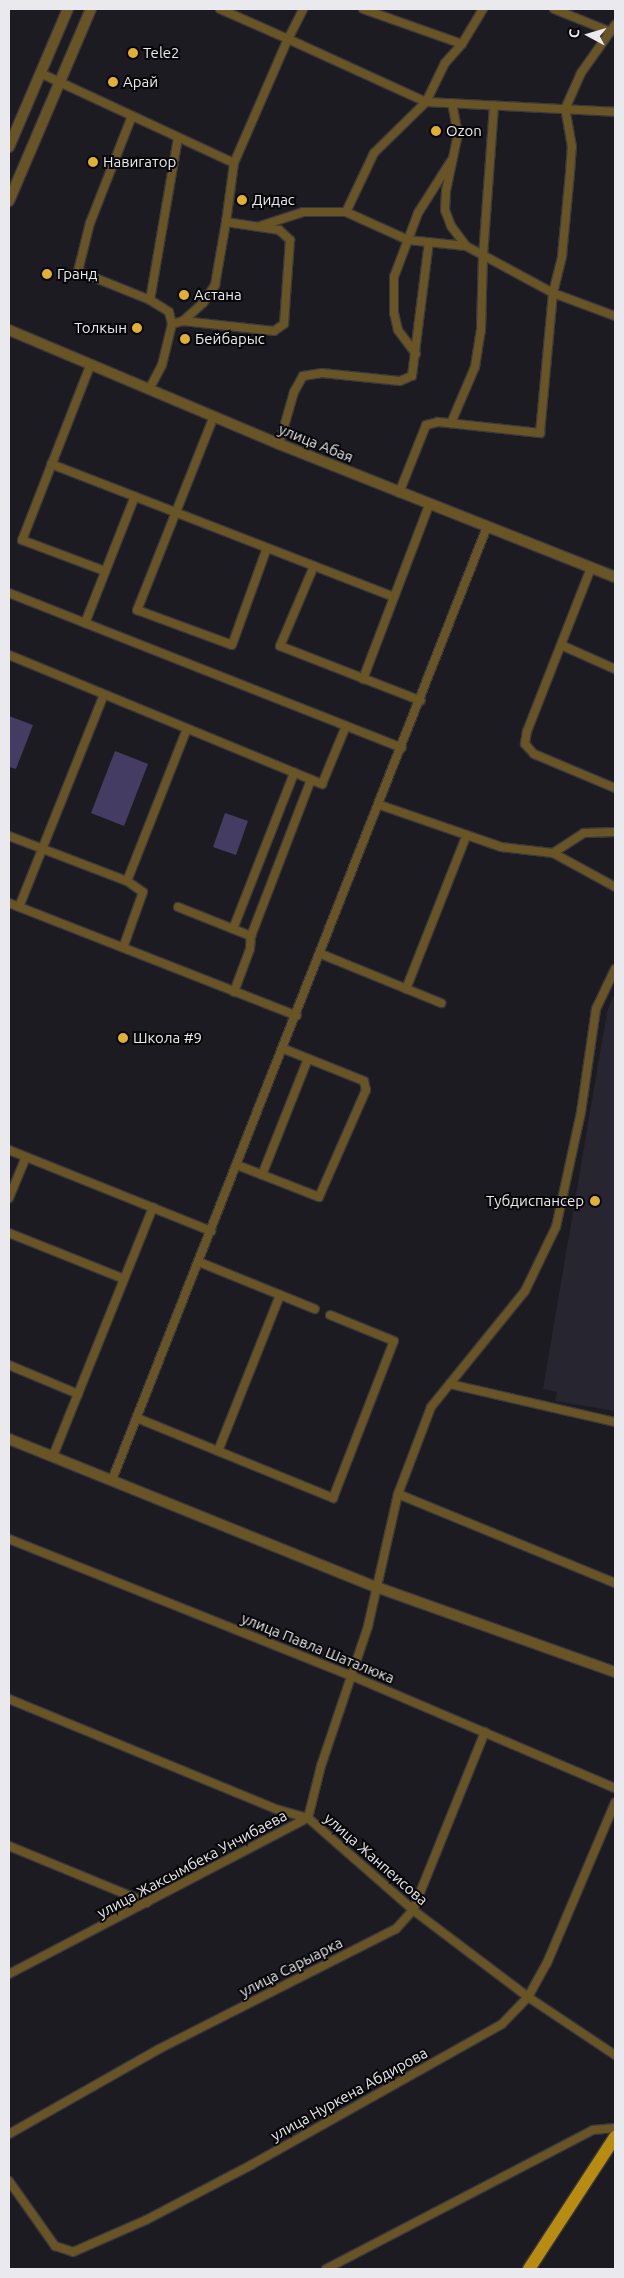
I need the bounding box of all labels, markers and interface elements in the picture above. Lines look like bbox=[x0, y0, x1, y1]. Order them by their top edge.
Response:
north arrow bbox=[564, 10, 614, 60]
text: С bbox=[566, 28, 583, 39]
place label: Tele2 bbox=[143, 44, 180, 62]
marker: Tele2 bbox=[127, 47, 139, 59]
place label: Арай bbox=[123, 73, 158, 91]
marker: Арай bbox=[107, 76, 119, 88]
place label: Ozon bbox=[446, 122, 482, 140]
marker: Ozon bbox=[430, 125, 442, 137]
place label: Навигатор bbox=[103, 153, 176, 171]
marker: Навигатор bbox=[87, 156, 99, 168]
place label: Дидас bbox=[252, 191, 295, 209]
marker: Дидас bbox=[236, 194, 248, 206]
place label: Гранд bbox=[57, 265, 97, 283]
marker: Гранд bbox=[41, 268, 53, 280]
place label: Астана bbox=[194, 286, 242, 304]
marker: Астана bbox=[178, 289, 190, 301]
place label: Толкын bbox=[74, 319, 127, 337]
marker: Толкын bbox=[131, 322, 143, 334]
place label: Бейбарыс bbox=[195, 330, 265, 348]
marker: Бейбарыс bbox=[179, 333, 191, 345]
street label: улица Абая bbox=[276, 420, 356, 466]
place label: Школа #9 bbox=[133, 1029, 202, 1047]
marker: Школа #9 bbox=[117, 1032, 129, 1044]
place label: Тубдиспансер bbox=[486, 1192, 584, 1210]
marker: Тубдиспансер bbox=[588, 1194, 602, 1208]
street label: улица Павла Шаталюка bbox=[239, 1609, 397, 1687]
street label: улица Жаксымбека Унчибаева bbox=[94, 1806, 290, 1922]
street label: улица Жанпеисова bbox=[321, 1809, 431, 1909]
street label: улица Сарыарка bbox=[236, 1933, 346, 2001]
street label: улица Нуркена Абдирова bbox=[268, 2043, 430, 2145]

